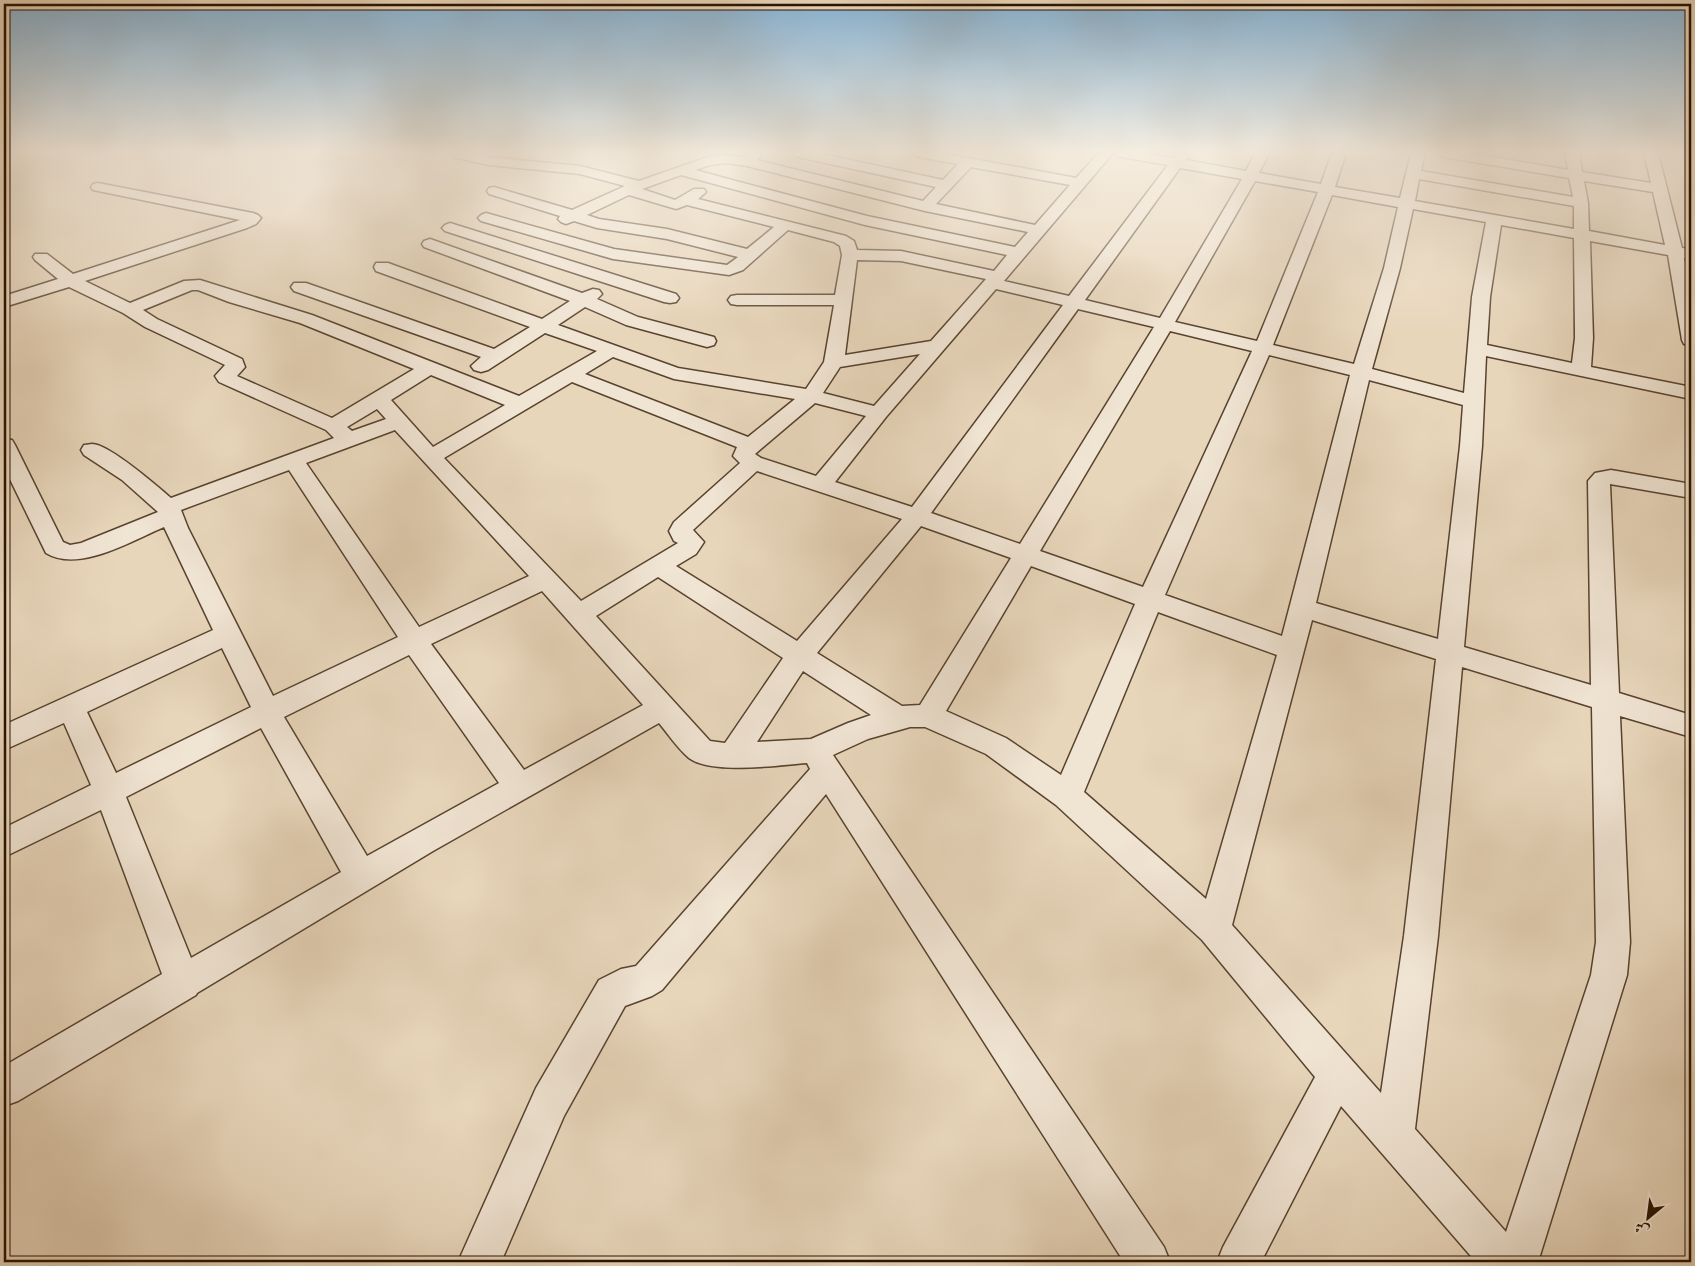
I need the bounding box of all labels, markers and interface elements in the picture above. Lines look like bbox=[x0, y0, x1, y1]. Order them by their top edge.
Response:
north arrow bbox=[1622, 1194, 1672, 1244]
text: ش bbox=[1631, 1217, 1653, 1241]

